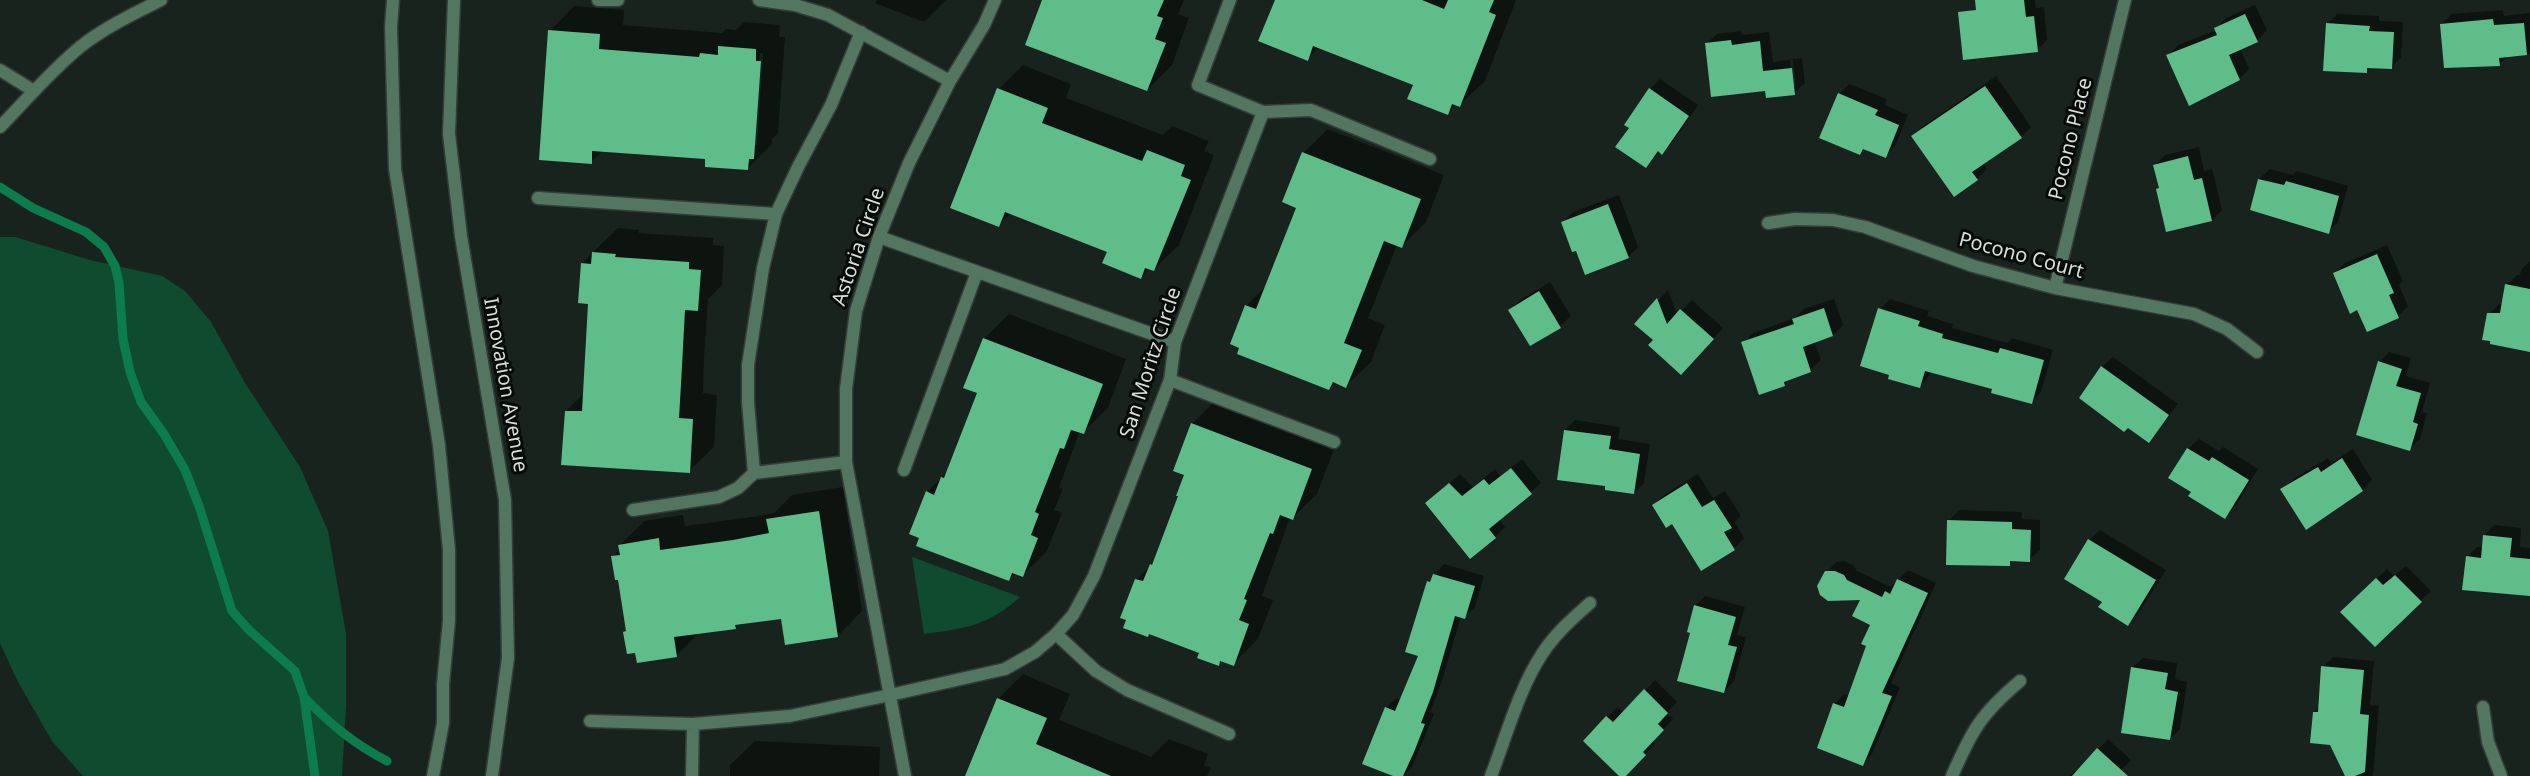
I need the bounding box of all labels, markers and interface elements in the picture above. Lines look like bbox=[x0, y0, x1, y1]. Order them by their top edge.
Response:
street label: Pocono Place bbox=[2044, 75, 2098, 203]
street label: Astoria Circle bbox=[828, 185, 890, 309]
street label: Pocono Court bbox=[1956, 228, 2086, 284]
street label: San Moritz Circle bbox=[1115, 285, 1187, 441]
street label: Innovation Avenue bbox=[478, 296, 532, 474]

